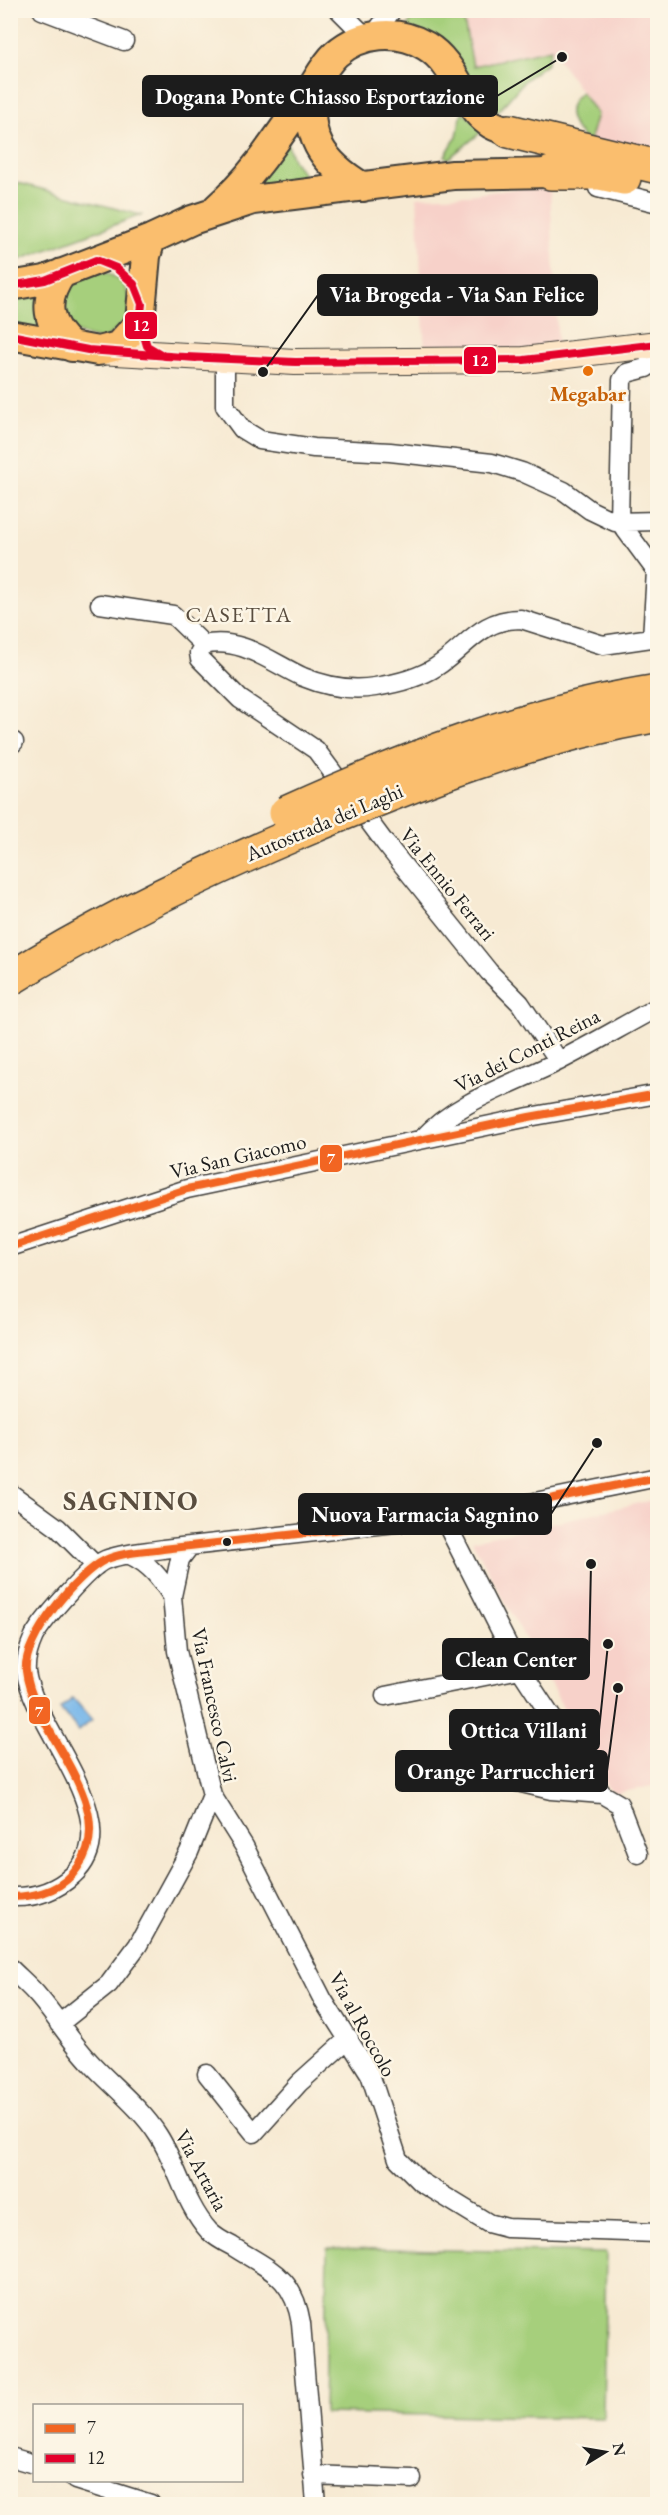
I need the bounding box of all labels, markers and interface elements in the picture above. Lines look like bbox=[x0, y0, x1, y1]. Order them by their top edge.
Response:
callout: Dogana Ponte Chiasso Esportazione bbox=[143, 76, 497, 116]
text: Dogana Ponte Chiasso Esportazione bbox=[155, 82, 485, 111]
callout: Via Brogeda - Via San Felice bbox=[318, 275, 597, 315]
text: Via Brogeda - Via San Felice bbox=[330, 280, 584, 309]
line badge: 12 bbox=[124, 311, 158, 340]
text: 12 bbox=[133, 315, 150, 336]
line badge: 12 bbox=[463, 346, 497, 375]
text: 12 bbox=[472, 350, 489, 371]
marker: Megabar bbox=[581, 364, 595, 378]
place label: Megabar bbox=[550, 380, 627, 407]
district label: CASETTA bbox=[186, 600, 292, 629]
street label: Autostrada dei Laghi bbox=[240, 777, 407, 868]
street label: Via Ennio Ferrari bbox=[394, 822, 502, 946]
street label: Via dei Conti Reina bbox=[450, 1001, 605, 1098]
street label: Via San Giacomo bbox=[167, 1127, 309, 1185]
line badge: 7 bbox=[319, 1144, 343, 1173]
text: 7 bbox=[327, 1148, 336, 1169]
district label: SAGNINO bbox=[63, 1483, 199, 1518]
callout: Nuova Farmacia Sagnino bbox=[299, 1494, 551, 1534]
text: Nuova Farmacia Sagnino bbox=[311, 1500, 539, 1529]
unlabelled marker bbox=[221, 1536, 233, 1548]
street label: Via Francesco Calvi bbox=[185, 1625, 245, 1785]
callout: Clean Center bbox=[443, 1639, 589, 1679]
text: Clean Center bbox=[455, 1645, 578, 1674]
line badge: 7 bbox=[28, 1696, 51, 1725]
text: 7 bbox=[35, 1701, 44, 1722]
callout: Ottica Villani bbox=[450, 1710, 599, 1750]
text: Ottica Villani bbox=[461, 1716, 587, 1745]
callout: Orange Parrucchieri bbox=[396, 1751, 607, 1791]
text: Orange Parrucchieri bbox=[407, 1757, 595, 1786]
street label: Via al Roccolo bbox=[323, 1967, 403, 2081]
street label: Via Artaria bbox=[169, 2125, 235, 2216]
legend bbox=[33, 2404, 243, 2482]
text: 7 bbox=[87, 2416, 96, 2439]
north arrow bbox=[575, 2422, 635, 2482]
text: N bbox=[608, 2441, 631, 2458]
text: 12 bbox=[87, 2446, 105, 2469]

